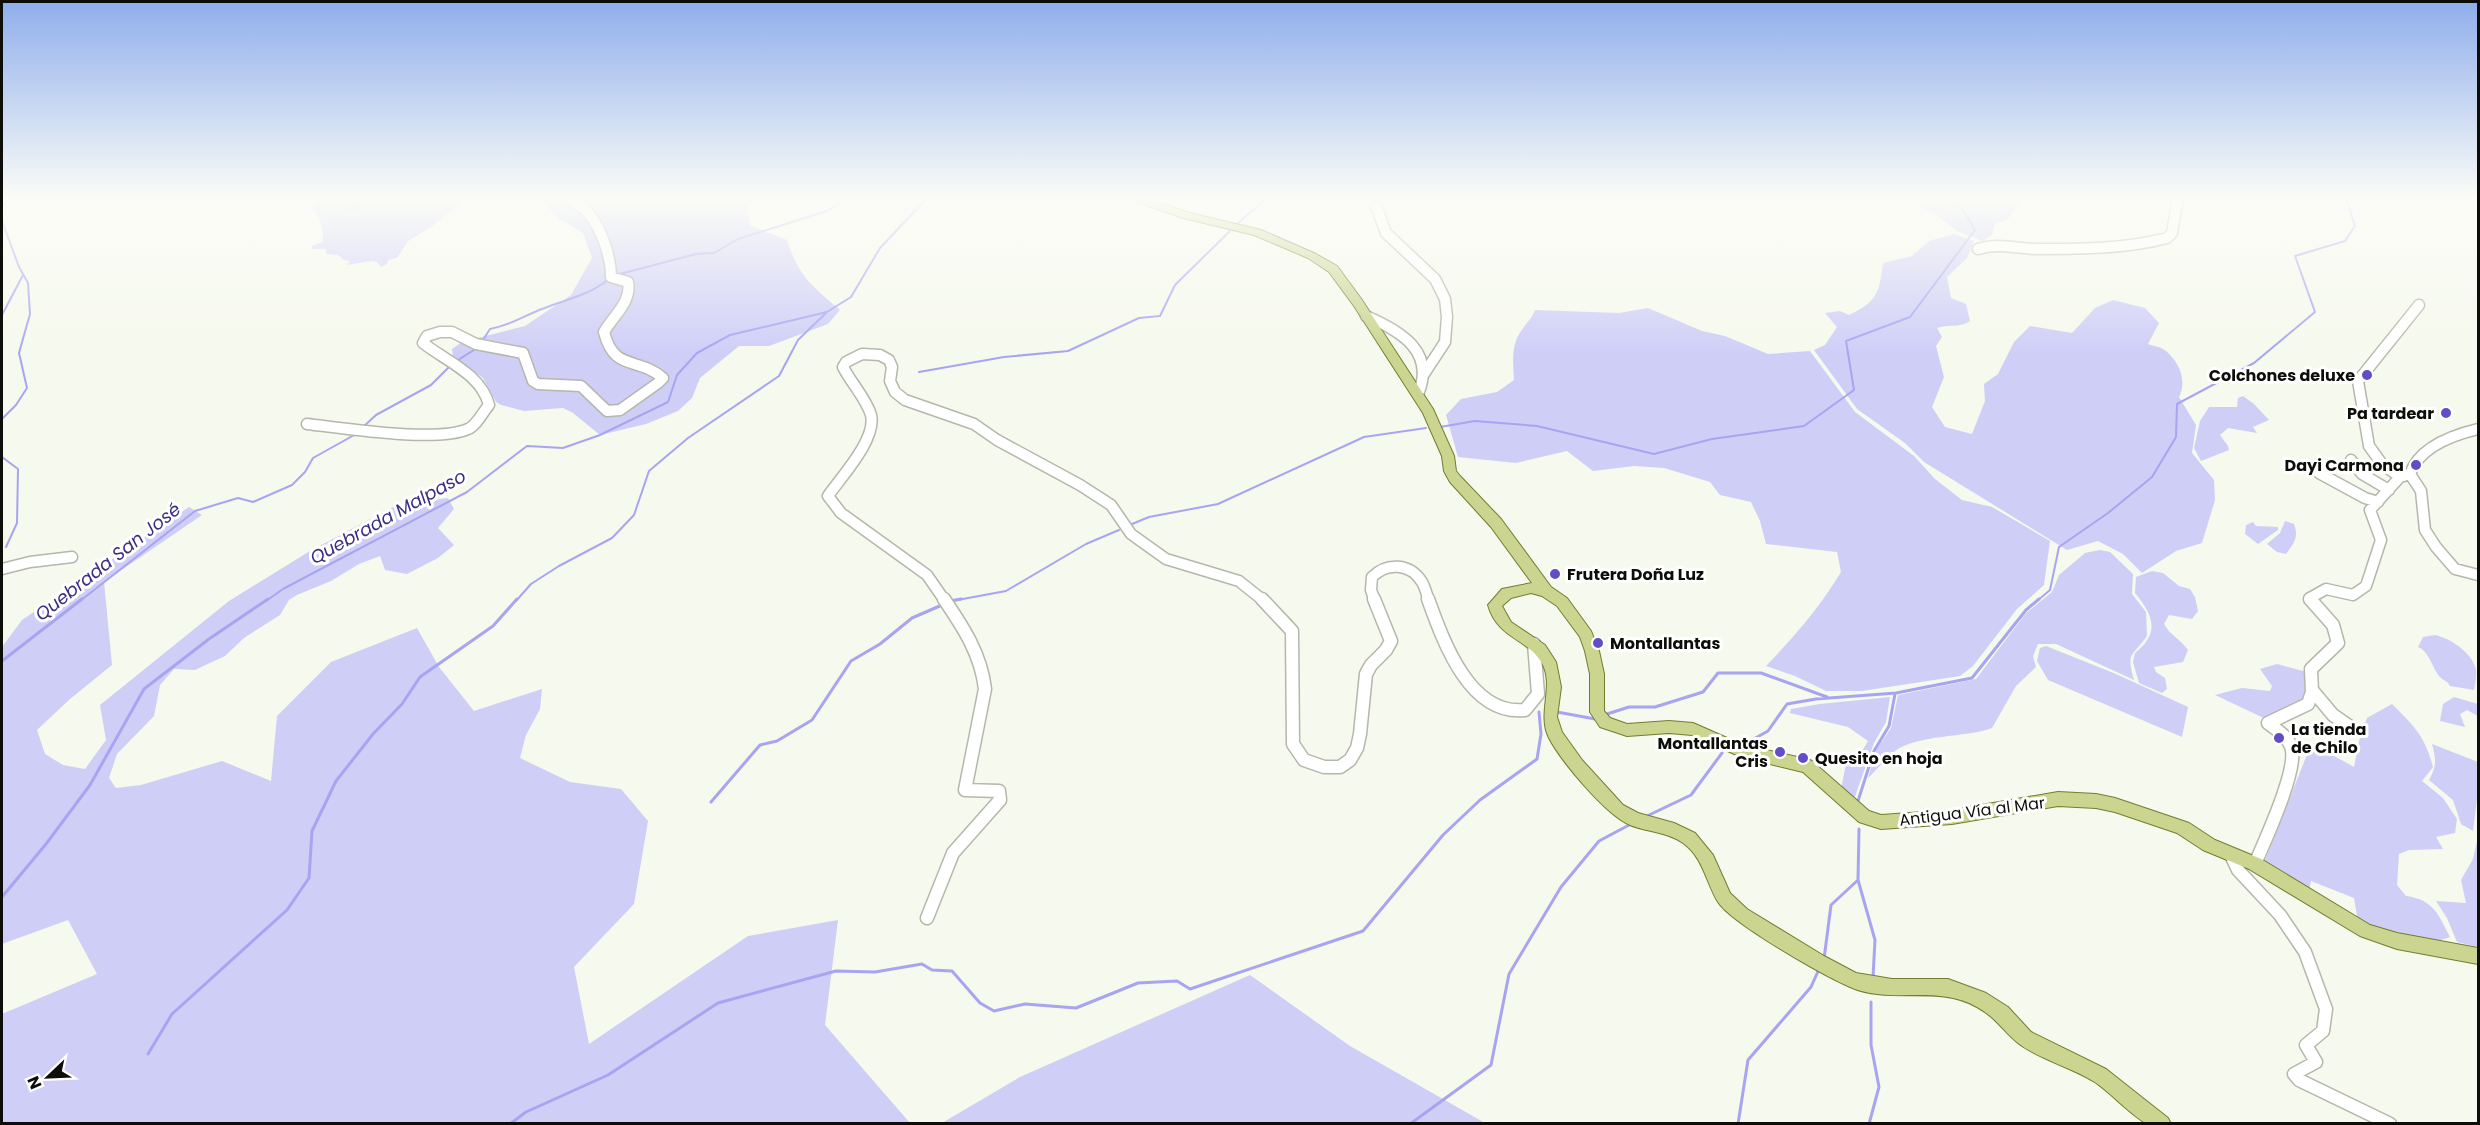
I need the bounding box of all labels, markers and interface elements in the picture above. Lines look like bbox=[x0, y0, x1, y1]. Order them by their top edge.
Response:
place label: Colchones deluxe bbox=[2209, 364, 2355, 387]
marker: Colchones deluxe bbox=[2360, 368, 2374, 382]
place label: Pa tardear bbox=[2347, 402, 2434, 425]
marker: Pa tardear bbox=[2439, 406, 2453, 420]
place label: Dayi Carmona bbox=[2285, 454, 2404, 477]
marker: Dayi Carmona bbox=[2409, 458, 2423, 472]
water label: Quebrada Malpaso bbox=[305, 463, 470, 570]
water label: Quebrada San José bbox=[30, 497, 186, 626]
place label: Frutera Doña Luz bbox=[1567, 563, 1704, 586]
marker: Frutera Doña Luz bbox=[1548, 567, 1562, 581]
place label: Montallantas bbox=[1610, 632, 1720, 655]
marker: Montallantas bbox=[1591, 636, 1605, 650]
place label: La tienda de Chilo bbox=[2291, 718, 2366, 759]
marker: La tienda de Chilo bbox=[2272, 731, 2286, 745]
place label: Montallantas Cris bbox=[1658, 732, 1768, 773]
marker: Montallantas Cris bbox=[1773, 745, 1787, 759]
place label: Quesito en hoja bbox=[1815, 747, 1943, 770]
marker: Quesito en hoja bbox=[1796, 751, 1810, 765]
street label: Antigua Vía al Mar bbox=[1898, 791, 2046, 832]
north arrow bbox=[18, 1047, 78, 1107]
text: N bbox=[22, 1073, 48, 1093]

